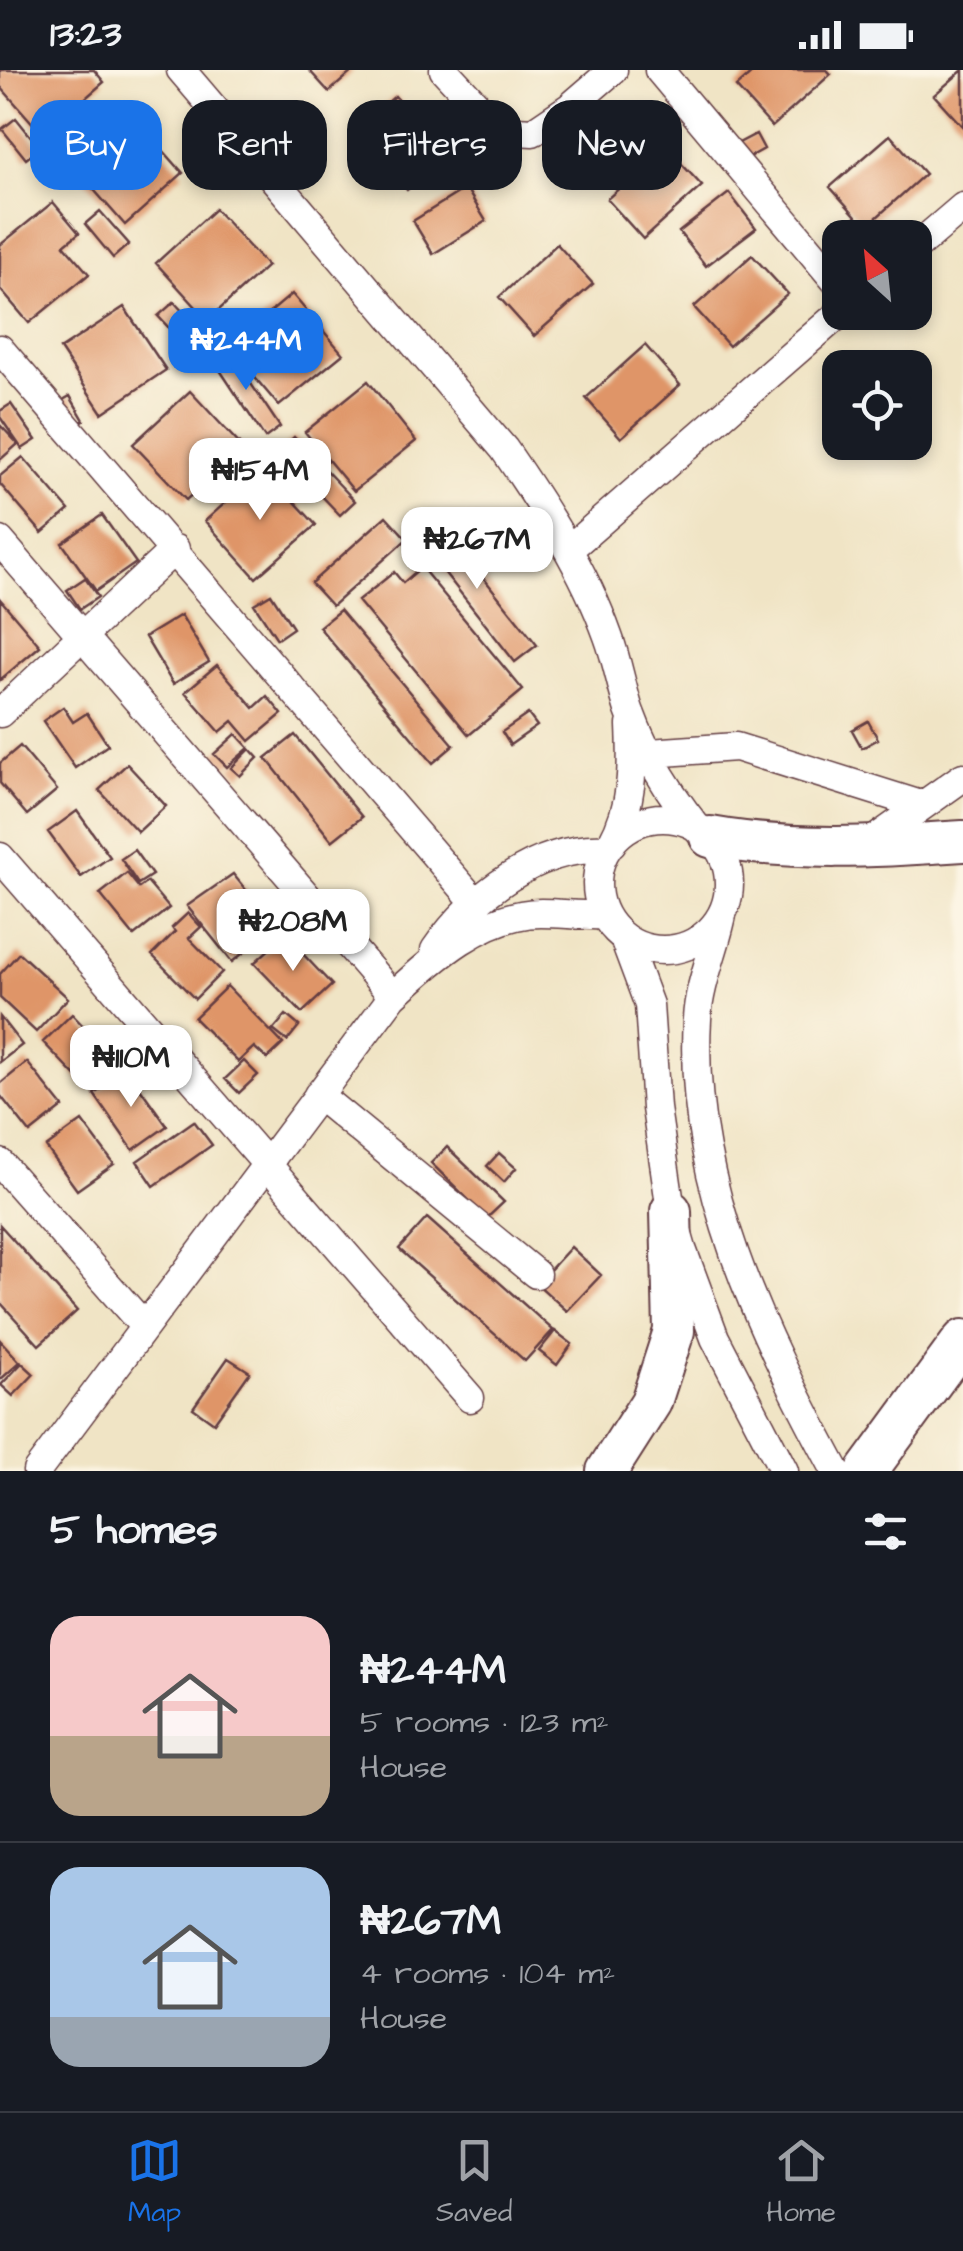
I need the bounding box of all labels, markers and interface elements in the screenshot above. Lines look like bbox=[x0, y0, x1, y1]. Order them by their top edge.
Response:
text: 13:23 bbox=[50, 9, 122, 61]
chip: Buy bbox=[30, 100, 162, 190]
chip: Rent bbox=[182, 100, 327, 190]
chip: Filters bbox=[347, 100, 522, 190]
chip: New bbox=[542, 100, 682, 190]
north arrow bbox=[822, 220, 932, 330]
map controls bbox=[822, 220, 932, 460]
pin: ₦244M bbox=[176, 308, 316, 393]
text: ₦244M bbox=[190, 318, 302, 363]
button: locate bbox=[822, 350, 932, 460]
pin: ₦154M bbox=[190, 438, 330, 523]
text: ₦154M bbox=[211, 448, 309, 493]
pin: ₦267M bbox=[407, 507, 547, 592]
text: ₦267M bbox=[423, 517, 531, 562]
pin: ₦208M bbox=[223, 889, 363, 974]
text: ₦208M bbox=[239, 899, 347, 944]
pin: ₦110M bbox=[61, 1025, 201, 1110]
text: ₦110M bbox=[92, 1035, 170, 1080]
text: 5 homes bbox=[50, 1502, 217, 1560]
icon: filters bbox=[858, 1504, 913, 1559]
text: ₦244M bbox=[360, 1642, 506, 1700]
icon: home bbox=[130, 1656, 250, 1776]
text: 5 rooms · 123 m² bbox=[360, 1700, 609, 1745]
text: House bbox=[360, 1745, 447, 1790]
text: ₦267M bbox=[360, 1893, 501, 1951]
icon: home bbox=[130, 1907, 250, 2027]
text: 4 rooms · 104 m² bbox=[360, 1951, 615, 1996]
text: House bbox=[360, 1996, 447, 2041]
tab: Map bbox=[127, 2133, 182, 2232]
tab: Saved bbox=[436, 2133, 512, 2232]
tab: Home bbox=[766, 2133, 836, 2232]

